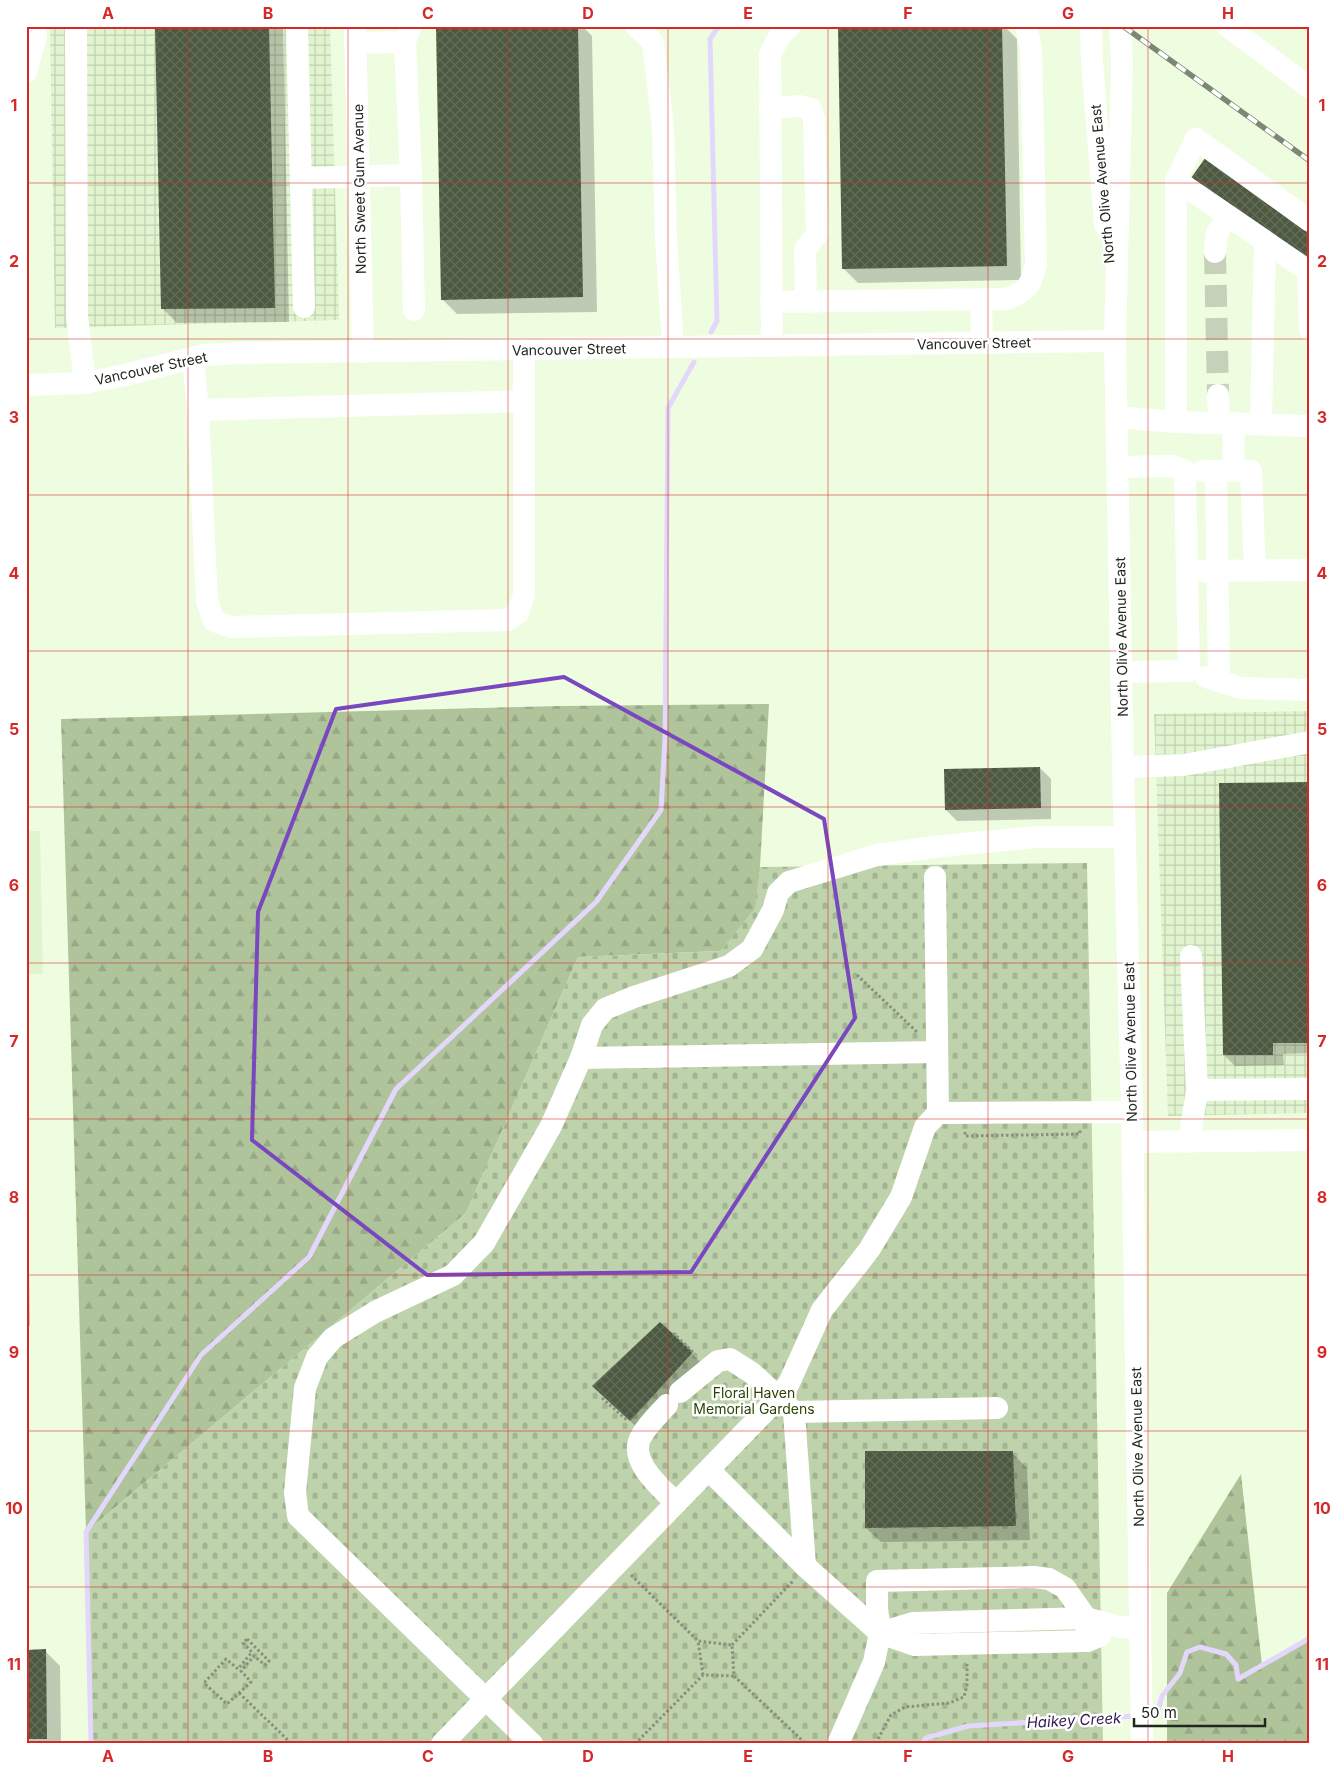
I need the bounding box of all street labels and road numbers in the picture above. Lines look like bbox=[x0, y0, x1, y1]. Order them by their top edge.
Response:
street label: North Olive Avenue East bbox=[1087, 103, 1117, 264]
street label: North Sweet Gum Avenue bbox=[349, 104, 369, 274]
street label: Vancouver Street bbox=[917, 333, 1032, 352]
street label: Vancouver Street bbox=[512, 339, 627, 358]
street label: Vancouver Street bbox=[93, 348, 209, 388]
street label: North Olive Avenue East bbox=[1111, 557, 1131, 717]
street label: North Olive Avenue East bbox=[1120, 962, 1140, 1122]
street label: North Olive Avenue East bbox=[1127, 1367, 1147, 1527]

